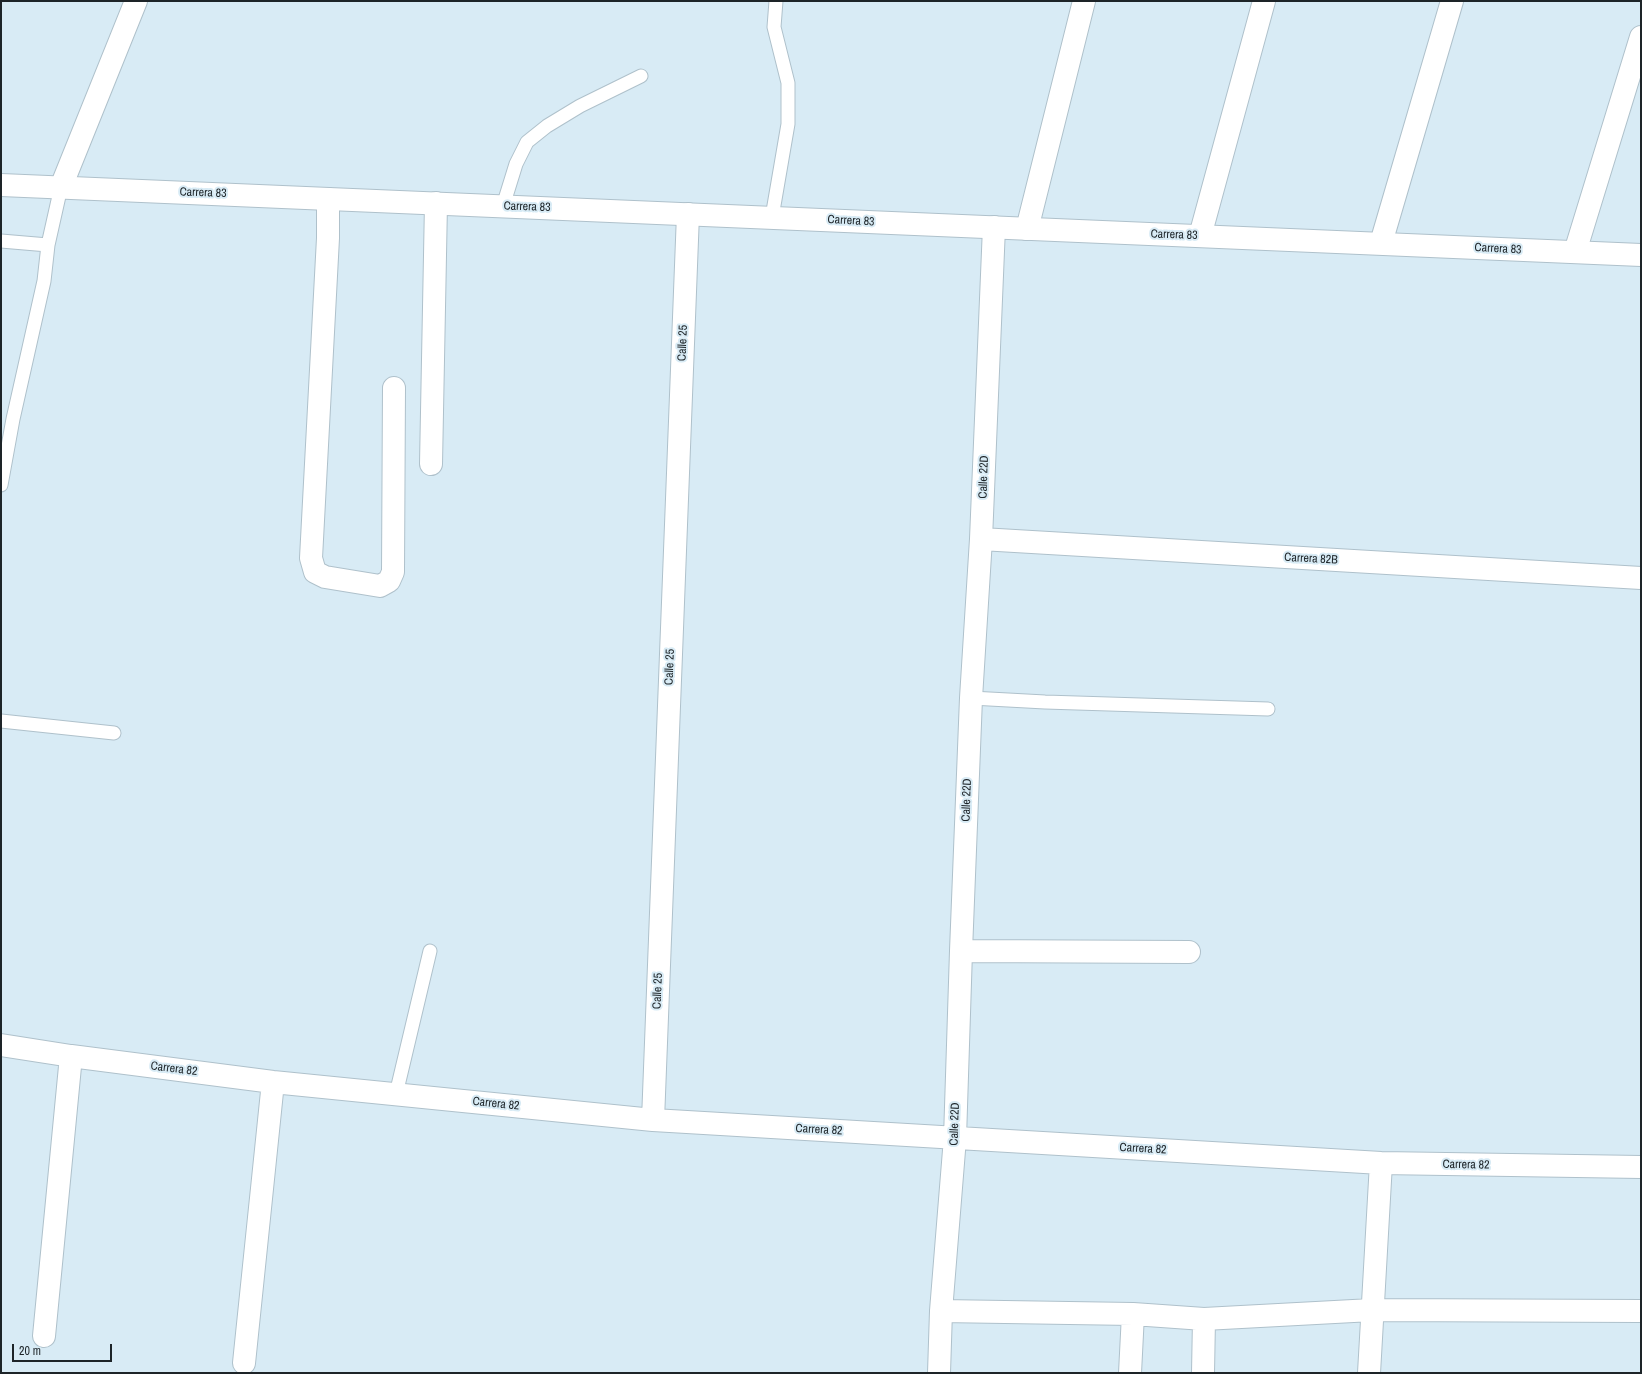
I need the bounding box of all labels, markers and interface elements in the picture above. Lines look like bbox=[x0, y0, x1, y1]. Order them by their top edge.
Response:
street label: Carrera 83 bbox=[179, 185, 227, 201]
street label: Carrera 83 bbox=[503, 199, 551, 215]
street label: Carrera 83 bbox=[827, 213, 875, 229]
street label: Carrera 83 bbox=[1150, 227, 1198, 243]
street label: Carrera 83 bbox=[1474, 241, 1522, 257]
street label: Calle 25 bbox=[675, 325, 691, 361]
street label: Calle 22D bbox=[976, 455, 992, 499]
street label: Carrera 82B bbox=[1284, 550, 1338, 568]
street label: Calle 25 bbox=[662, 649, 678, 685]
street label: Calle 22D bbox=[959, 778, 975, 822]
street label: Calle 25 bbox=[650, 973, 666, 1009]
street label: Carrera 82 bbox=[150, 1059, 198, 1079]
street label: Carrera 82 bbox=[472, 1094, 520, 1114]
street label: Calle 22D bbox=[947, 1102, 963, 1146]
street label: Carrera 82 bbox=[795, 1122, 843, 1138]
street label: Carrera 82 bbox=[1119, 1141, 1167, 1157]
street label: Carrera 82 bbox=[1442, 1157, 1490, 1173]
scale bar bbox=[14, 1336, 114, 1362]
text: 20 m bbox=[19, 1343, 41, 1359]

